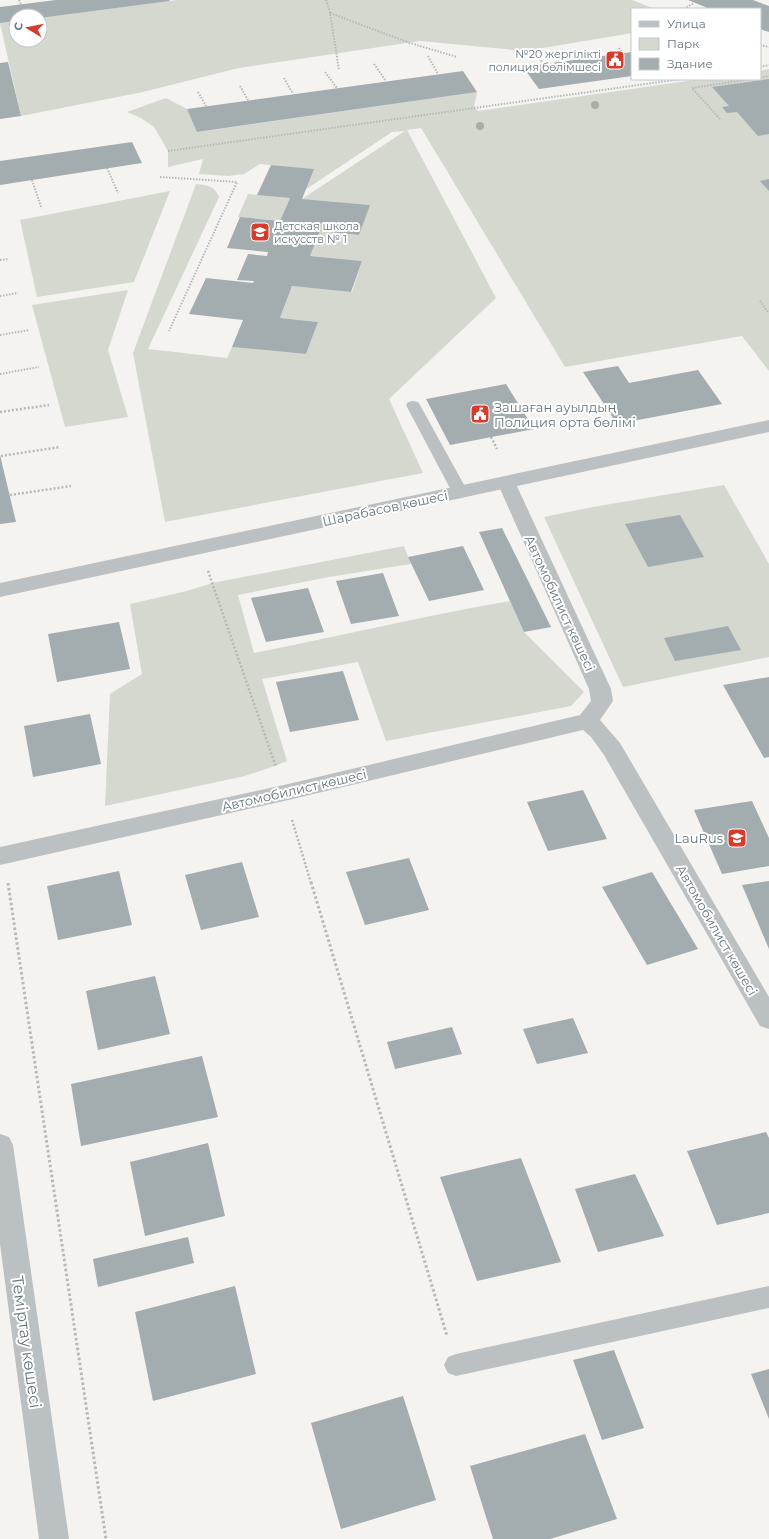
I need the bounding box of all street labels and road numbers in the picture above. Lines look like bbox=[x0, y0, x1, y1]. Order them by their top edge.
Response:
street label: Шарабасов көшесі bbox=[321, 487, 449, 529]
street label: Автомобилист көшесі bbox=[521, 532, 599, 674]
street label: Автомобилист көшесі bbox=[220, 766, 368, 814]
street label: Автомобилист көшесі bbox=[673, 862, 761, 998]
street label: Теміртау көшесі bbox=[8, 1275, 45, 1409]

